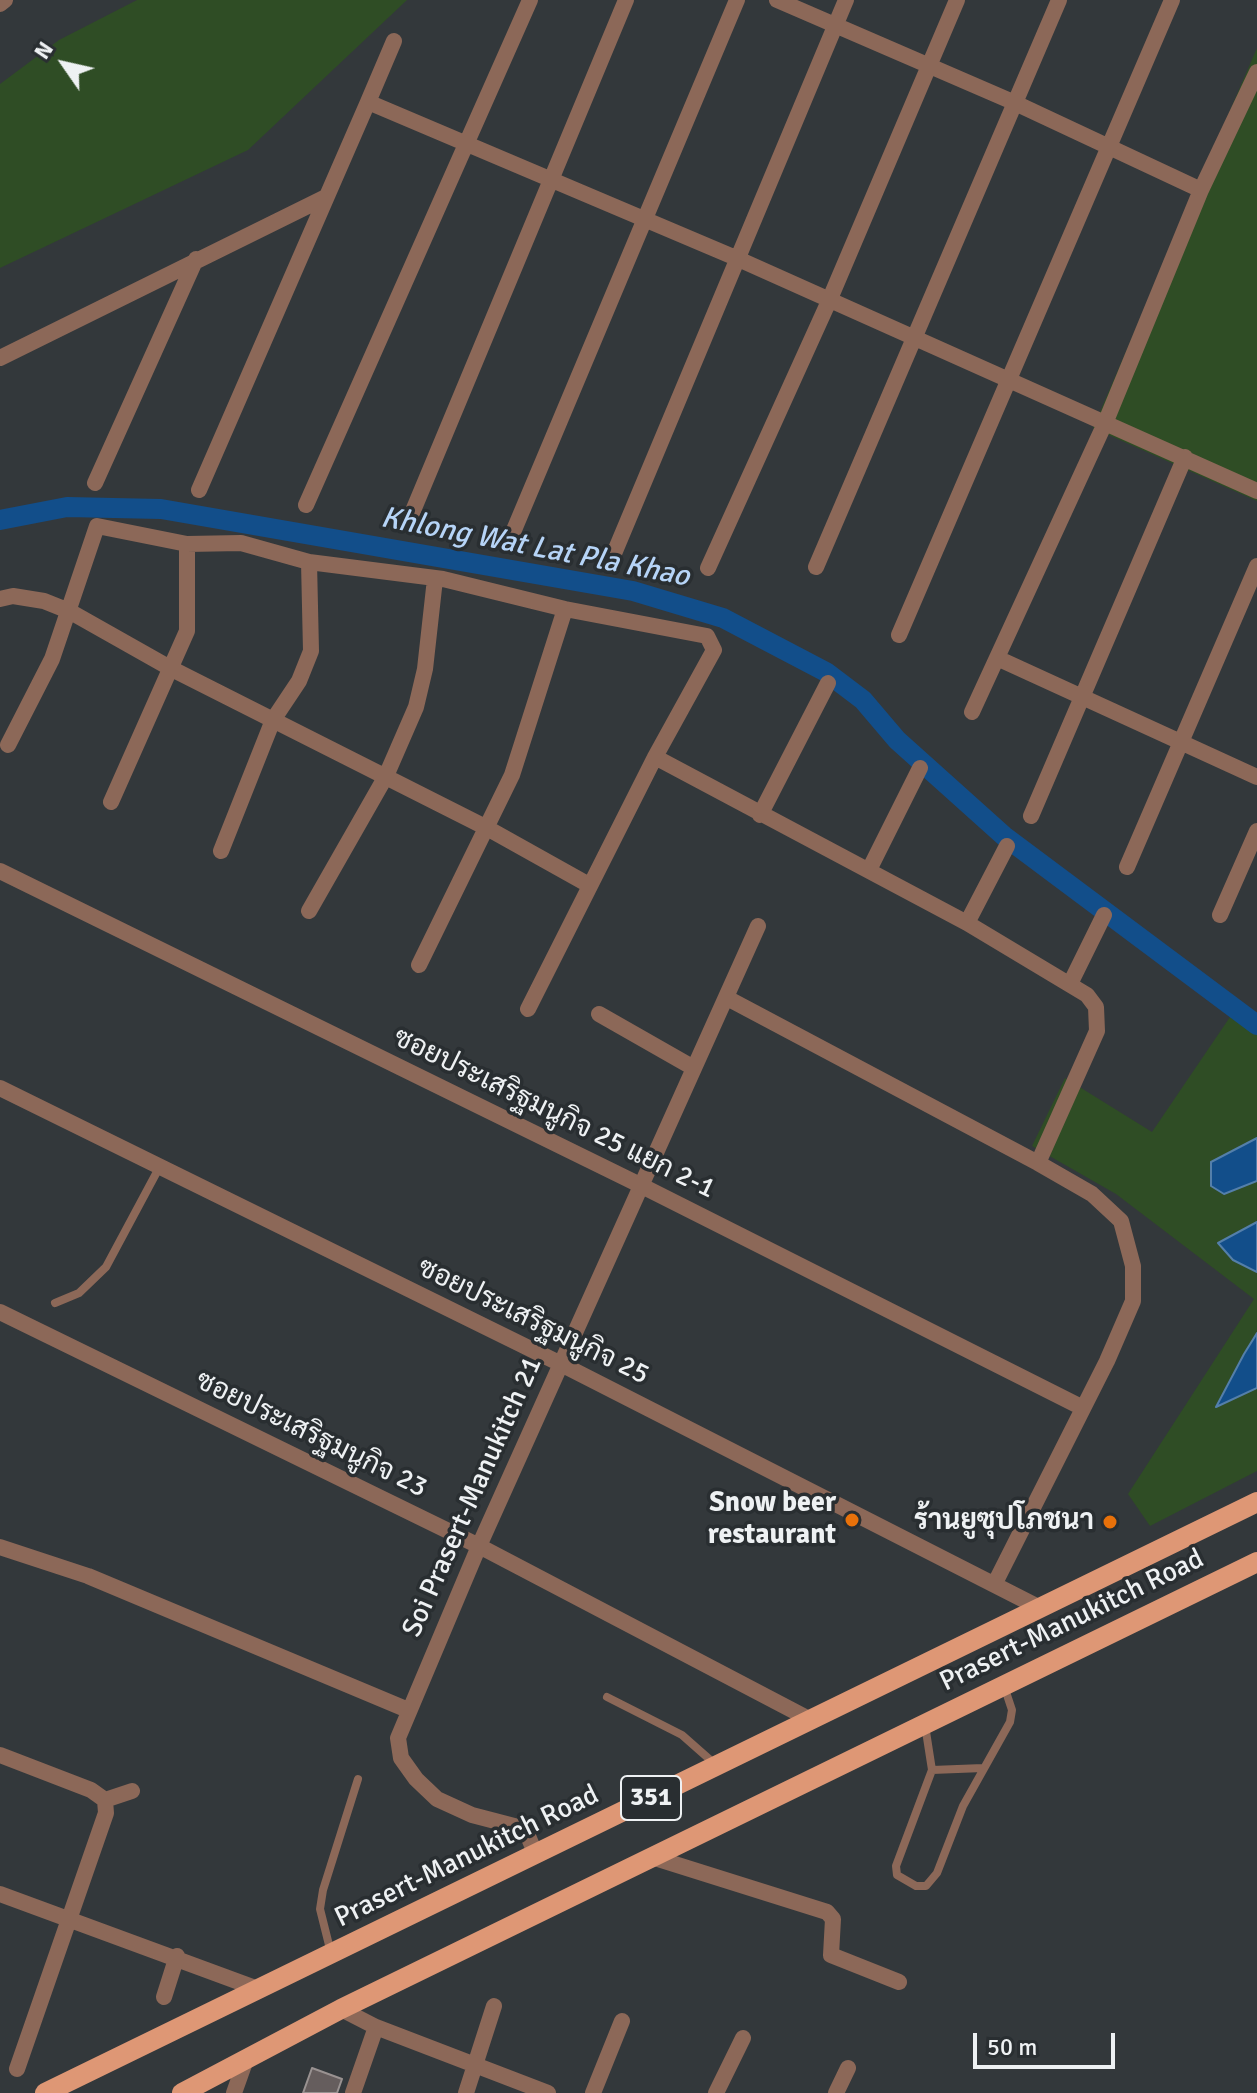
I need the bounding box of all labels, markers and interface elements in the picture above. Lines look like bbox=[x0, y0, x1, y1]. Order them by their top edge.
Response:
north arrow bbox=[24, 24, 104, 104]
text: N bbox=[28, 36, 59, 64]
water label: Khlong Wat Lat Pla Khao bbox=[378, 500, 692, 596]
street label: ซอยประเสริฐมนูกิจ 25 แยก 2-1 bbox=[388, 1021, 720, 1207]
street label: ซอยประเสริฐมนูกิจ 25 bbox=[412, 1251, 654, 1393]
street label: Soi Prasert-Manukitch 21 bbox=[396, 1352, 550, 1642]
street label: ซอยประเสริฐมนูกิจ 23 bbox=[190, 1364, 432, 1506]
place label: Snow beer restaurant bbox=[708, 1487, 836, 1553]
place label: ร้านยูซุปโภชนา bbox=[914, 1505, 1094, 1539]
marker: Snow beer restaurant bbox=[843, 1511, 861, 1529]
marker: ร้านยูซุปโภชนา bbox=[1101, 1513, 1119, 1531]
street label: Prasert-Manukitch Road bbox=[935, 1542, 1209, 1700]
road number: 351 bbox=[621, 1776, 681, 1820]
street label: Prasert-Manukitch Road bbox=[330, 1778, 604, 1936]
scale bar bbox=[977, 2017, 1119, 2067]
text: 50 m bbox=[987, 2032, 1037, 2062]

